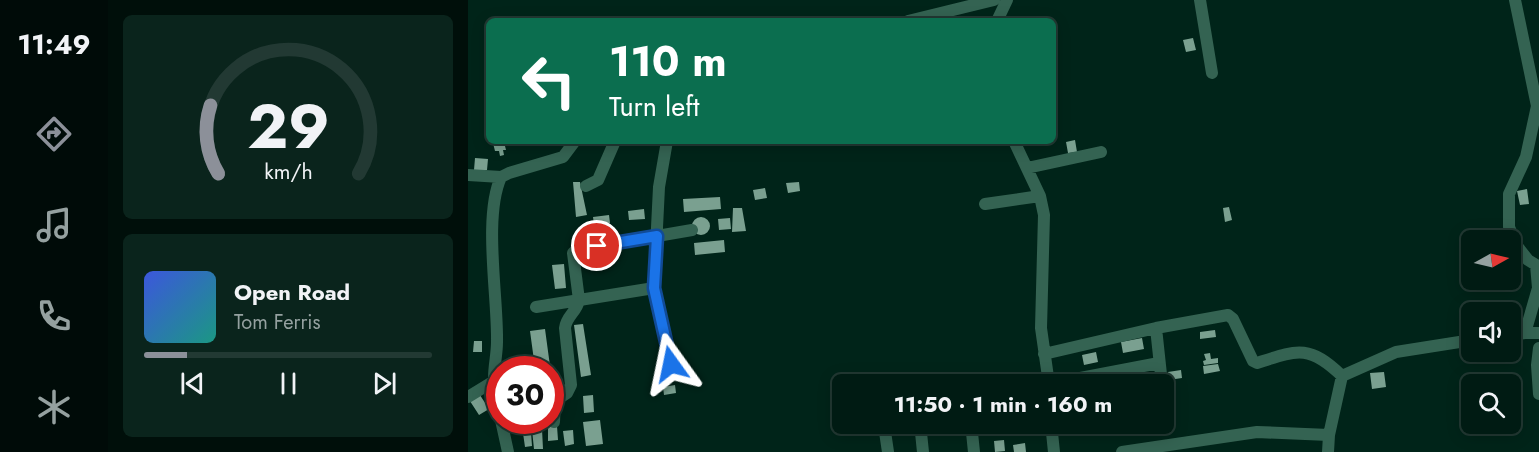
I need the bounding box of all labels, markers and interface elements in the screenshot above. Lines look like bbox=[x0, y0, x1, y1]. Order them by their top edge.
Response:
text: 11:49 bbox=[17, 25, 91, 64]
text: 110 m bbox=[609, 31, 727, 92]
icon: left bbox=[510, 42, 588, 120]
text: 29 bbox=[247, 81, 329, 171]
text: Turn left bbox=[609, 87, 699, 126]
icon: directions bbox=[33, 113, 75, 155]
text: km/h bbox=[264, 156, 312, 187]
icon: music bbox=[33, 204, 75, 246]
pin bbox=[571, 220, 622, 271]
icon: arrive bbox=[580, 229, 613, 262]
north arrow bbox=[1461, 230, 1521, 290]
map controls bbox=[1461, 230, 1521, 434]
text: Open Road bbox=[234, 276, 350, 308]
icon: phone bbox=[33, 295, 75, 337]
button: sound bbox=[1461, 302, 1521, 362]
text: Tom Ferris bbox=[234, 308, 321, 337]
position arrow bbox=[639, 332, 703, 396]
speed limit sign: 30 bbox=[486, 356, 564, 434]
icon: previous bbox=[176, 367, 209, 400]
icon: pause bbox=[272, 367, 305, 400]
icon: next bbox=[368, 367, 401, 400]
button: search bbox=[1461, 374, 1521, 434]
icon: climate bbox=[33, 386, 75, 428]
text: 11:50 · 1 min · 160 m bbox=[894, 388, 1112, 420]

